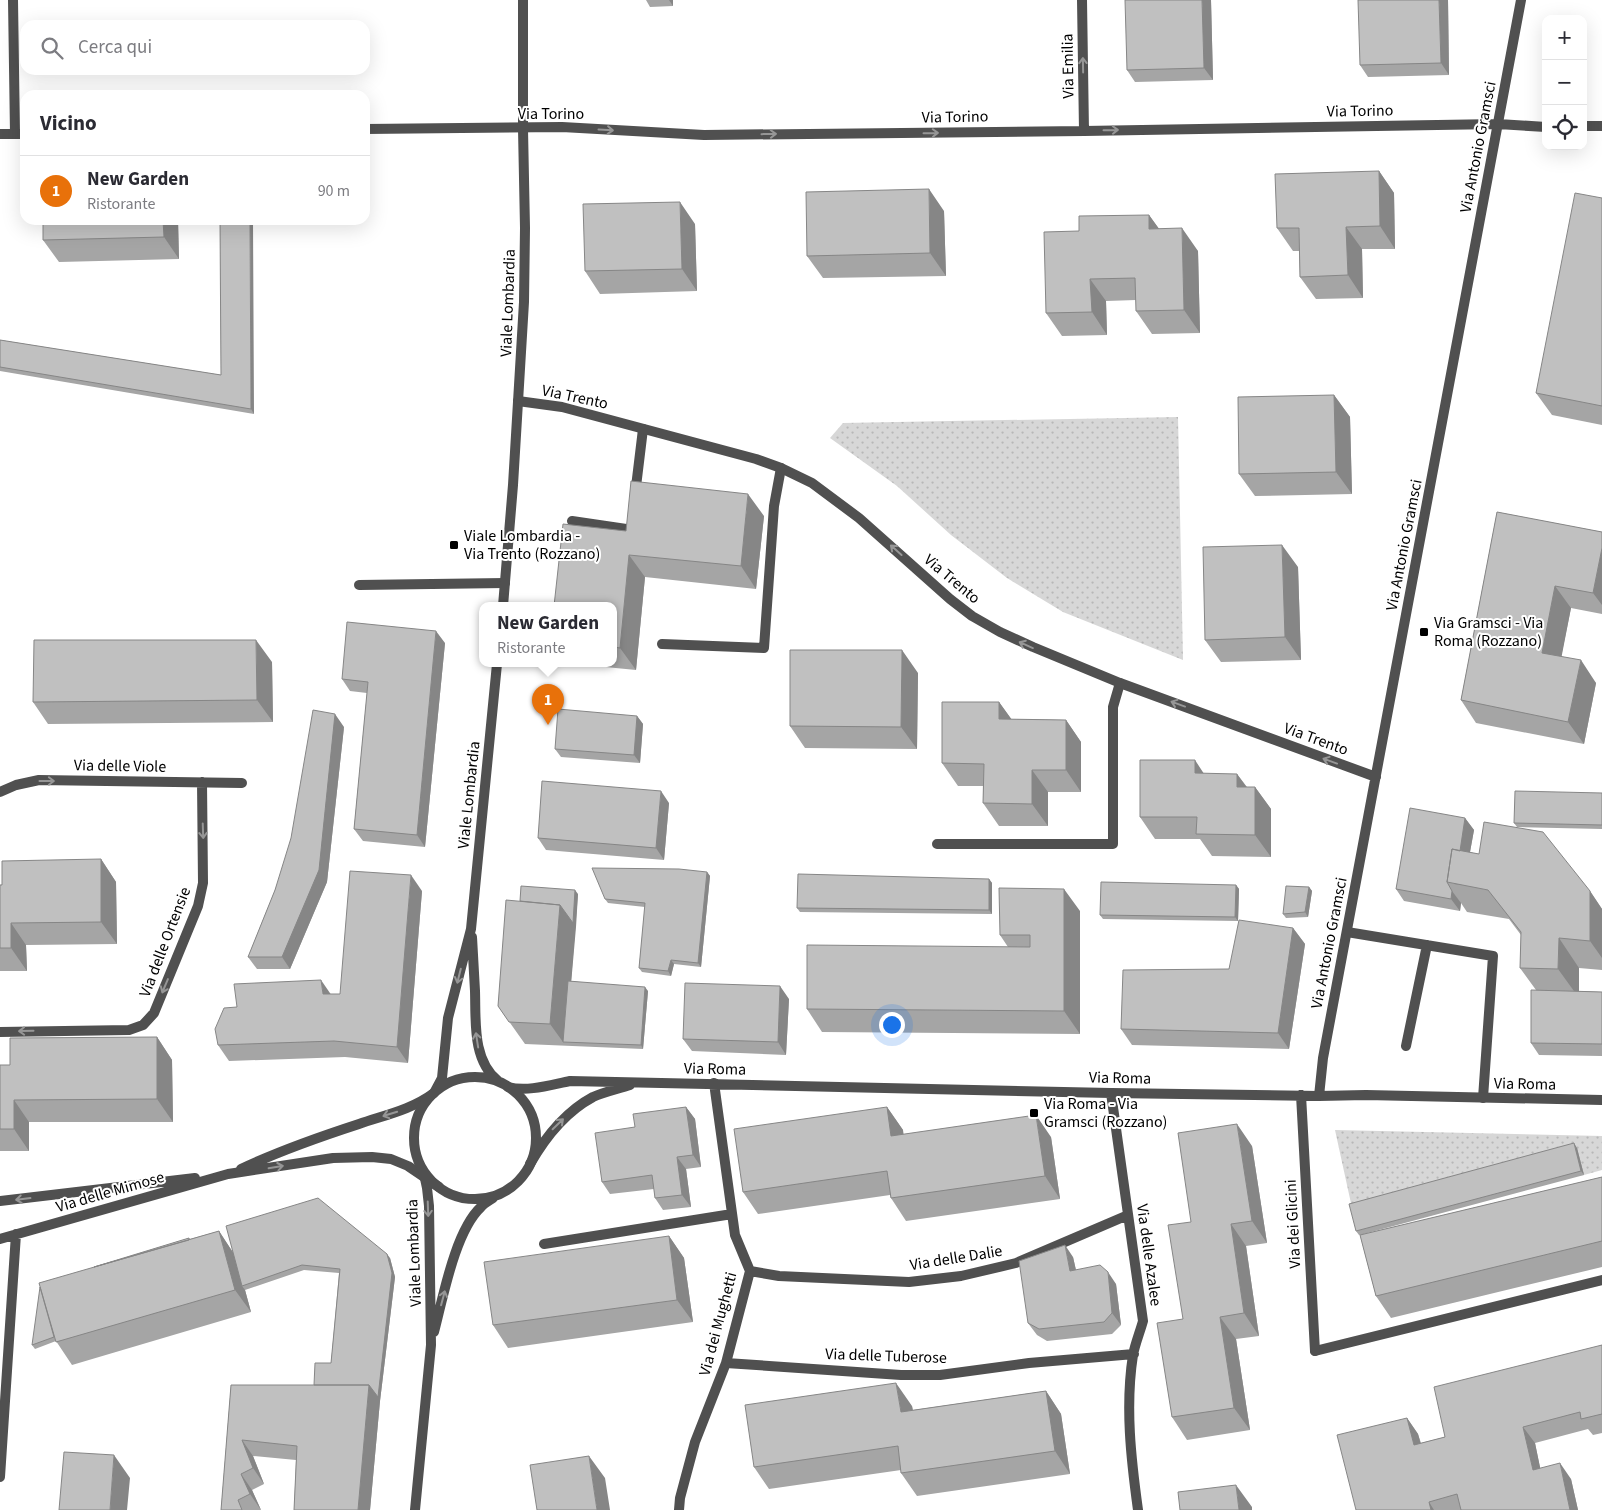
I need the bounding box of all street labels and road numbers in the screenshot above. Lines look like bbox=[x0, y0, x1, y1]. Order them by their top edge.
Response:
street label: Via Emilia bbox=[1056, 33, 1080, 99]
street label: Via Antonio Gramsci bbox=[1454, 79, 1502, 215]
street label: Via Torino bbox=[1327, 99, 1393, 123]
street label: Via Torino bbox=[518, 103, 584, 125]
street label: Via Torino bbox=[922, 105, 988, 129]
street label: Viale Lombardia bbox=[495, 249, 521, 357]
street label: Via Trento bbox=[540, 379, 610, 415]
street label: Via Antonio Gramsci bbox=[1380, 477, 1428, 613]
street label: Via Trento bbox=[919, 549, 985, 609]
street label: Via Trento bbox=[1281, 717, 1351, 761]
street label: Viale Lombardia bbox=[452, 740, 486, 850]
street label: Via delle Viole bbox=[74, 754, 166, 778]
street label: Via Antonio Gramsci bbox=[1305, 875, 1353, 1011]
street label: Via delle Ortensie bbox=[134, 884, 196, 1000]
street label: Via Roma bbox=[684, 1057, 746, 1081]
street label: Via Roma bbox=[1089, 1066, 1151, 1090]
street label: Via Roma bbox=[1494, 1072, 1556, 1096]
street label: Via delle Mimose bbox=[53, 1166, 167, 1218]
street label: Via dei Glicini bbox=[1280, 1179, 1306, 1269]
street label: Viale Lombardia bbox=[401, 1199, 427, 1307]
street label: Via delle Azalee bbox=[1131, 1203, 1167, 1307]
street label: Via delle Dalie bbox=[908, 1240, 1004, 1276]
street label: Via dei Mughetti bbox=[694, 1270, 742, 1378]
street label: Via delle Tuberose bbox=[825, 1343, 947, 1369]

